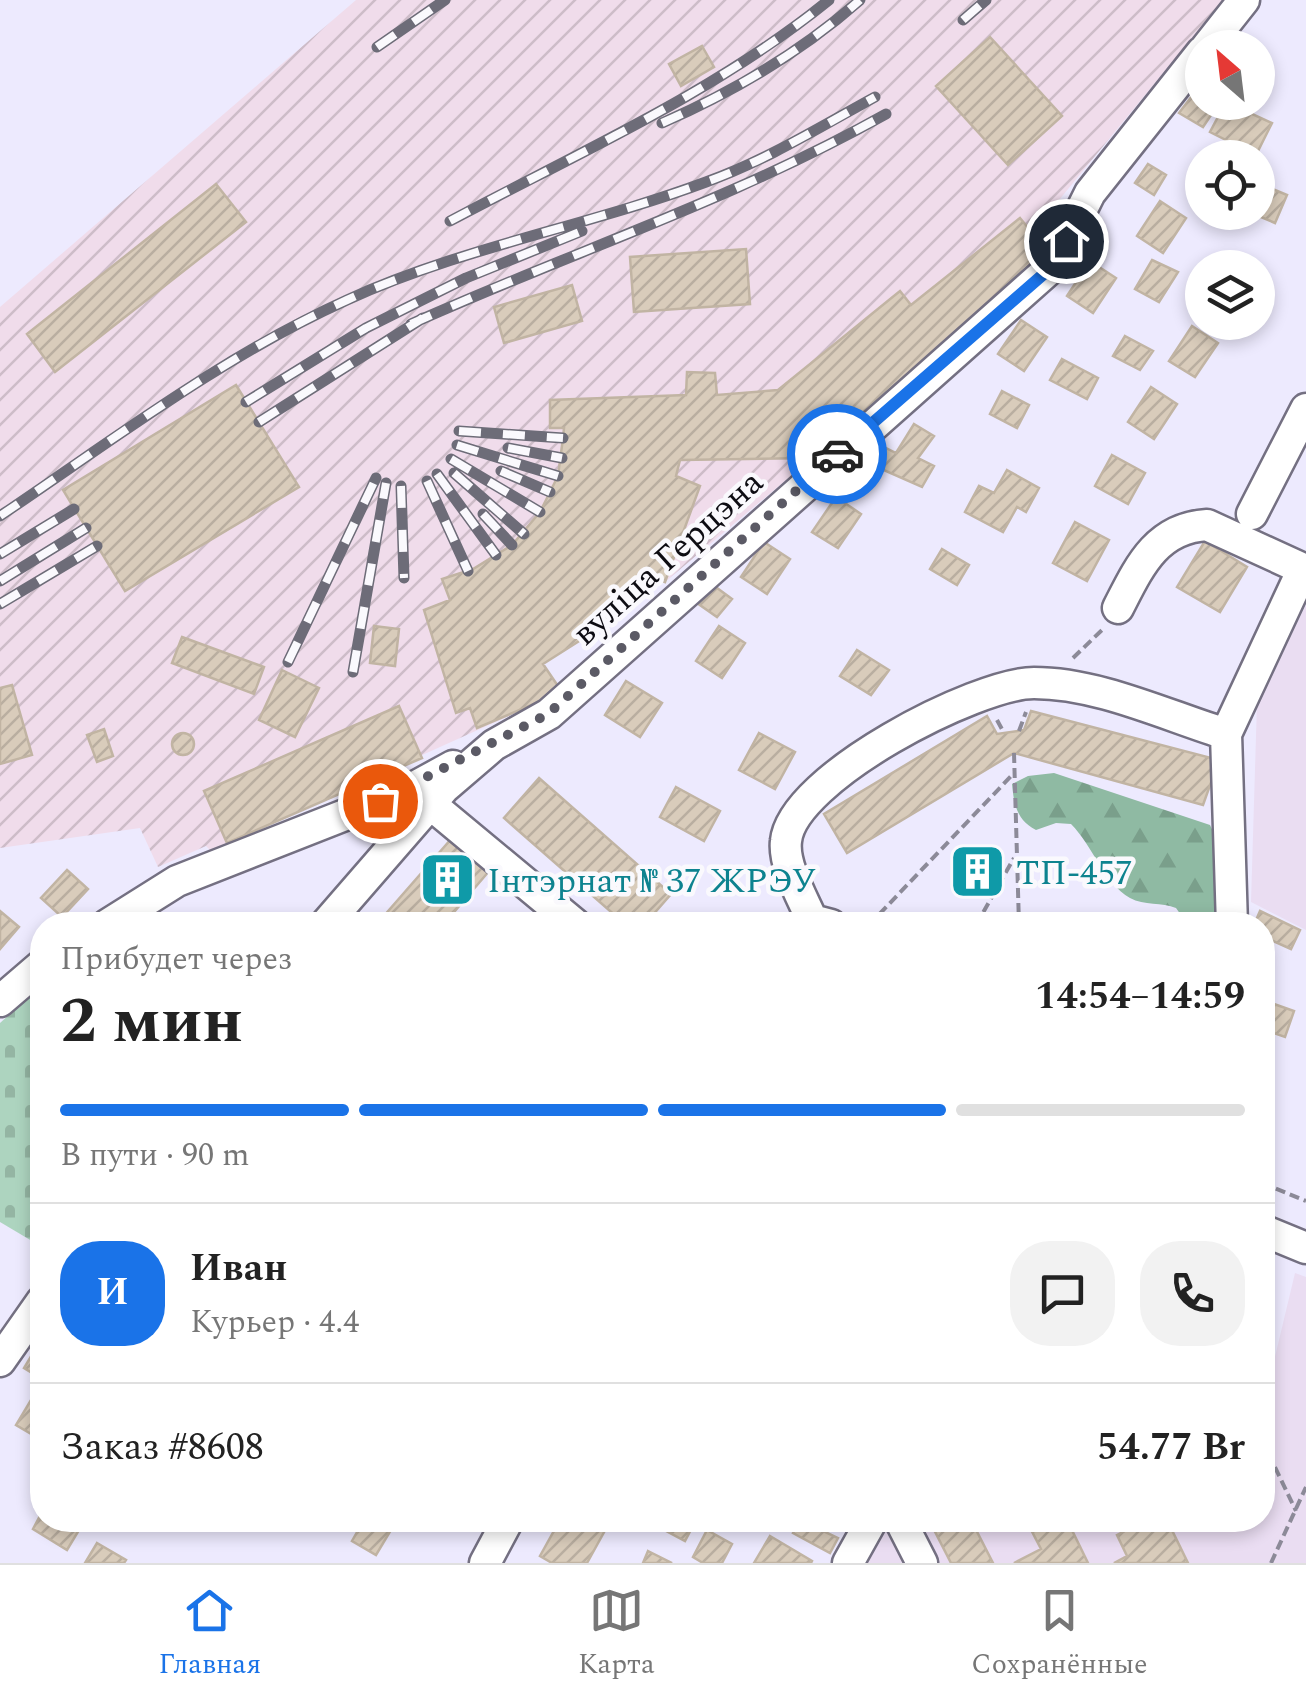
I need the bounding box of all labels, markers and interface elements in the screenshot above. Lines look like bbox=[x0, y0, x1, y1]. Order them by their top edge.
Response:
north arrow bbox=[1185, 30, 1275, 120]
map controls bbox=[1185, 30, 1275, 340]
button: locate bbox=[1185, 140, 1275, 230]
pin bbox=[1024, 199, 1109, 284]
icon: home bbox=[1039, 214, 1094, 269]
button: layers bbox=[1185, 250, 1275, 340]
courier bbox=[787, 404, 887, 504]
icon: car bbox=[810, 427, 865, 482]
street label: вуліца Герцэна bbox=[560, 457, 776, 659]
pin bbox=[338, 759, 423, 844]
icon: bag bbox=[353, 774, 408, 829]
building icon: ТП-457 bbox=[947, 842, 1007, 902]
place label: ТП-457 bbox=[1016, 847, 1133, 900]
building icon: Інтэрнат № 37 ЖРЭУ bbox=[418, 850, 478, 910]
place label: Інтэрнат № 37 ЖРЭУ bbox=[487, 855, 816, 908]
text: Прибудет через bbox=[60, 935, 292, 984]
text: 14:54–14:59 bbox=[1035, 968, 1245, 1026]
text: 2 мин bbox=[60, 972, 243, 1071]
text: В пути · 90 m bbox=[60, 1131, 250, 1180]
text: Иван bbox=[190, 1240, 287, 1298]
button: chat bbox=[1010, 1241, 1115, 1346]
button: phone bbox=[1140, 1241, 1245, 1346]
text: И bbox=[96, 1264, 129, 1322]
text: Курьер · 4.4 bbox=[190, 1298, 359, 1347]
text: Заказ #8608 bbox=[60, 1419, 264, 1477]
text: 54.77 Br bbox=[1097, 1419, 1245, 1477]
tab: Главная bbox=[158, 1583, 261, 1686]
tab: Карта bbox=[578, 1583, 655, 1686]
tab: Сохранённые bbox=[971, 1583, 1148, 1686]

